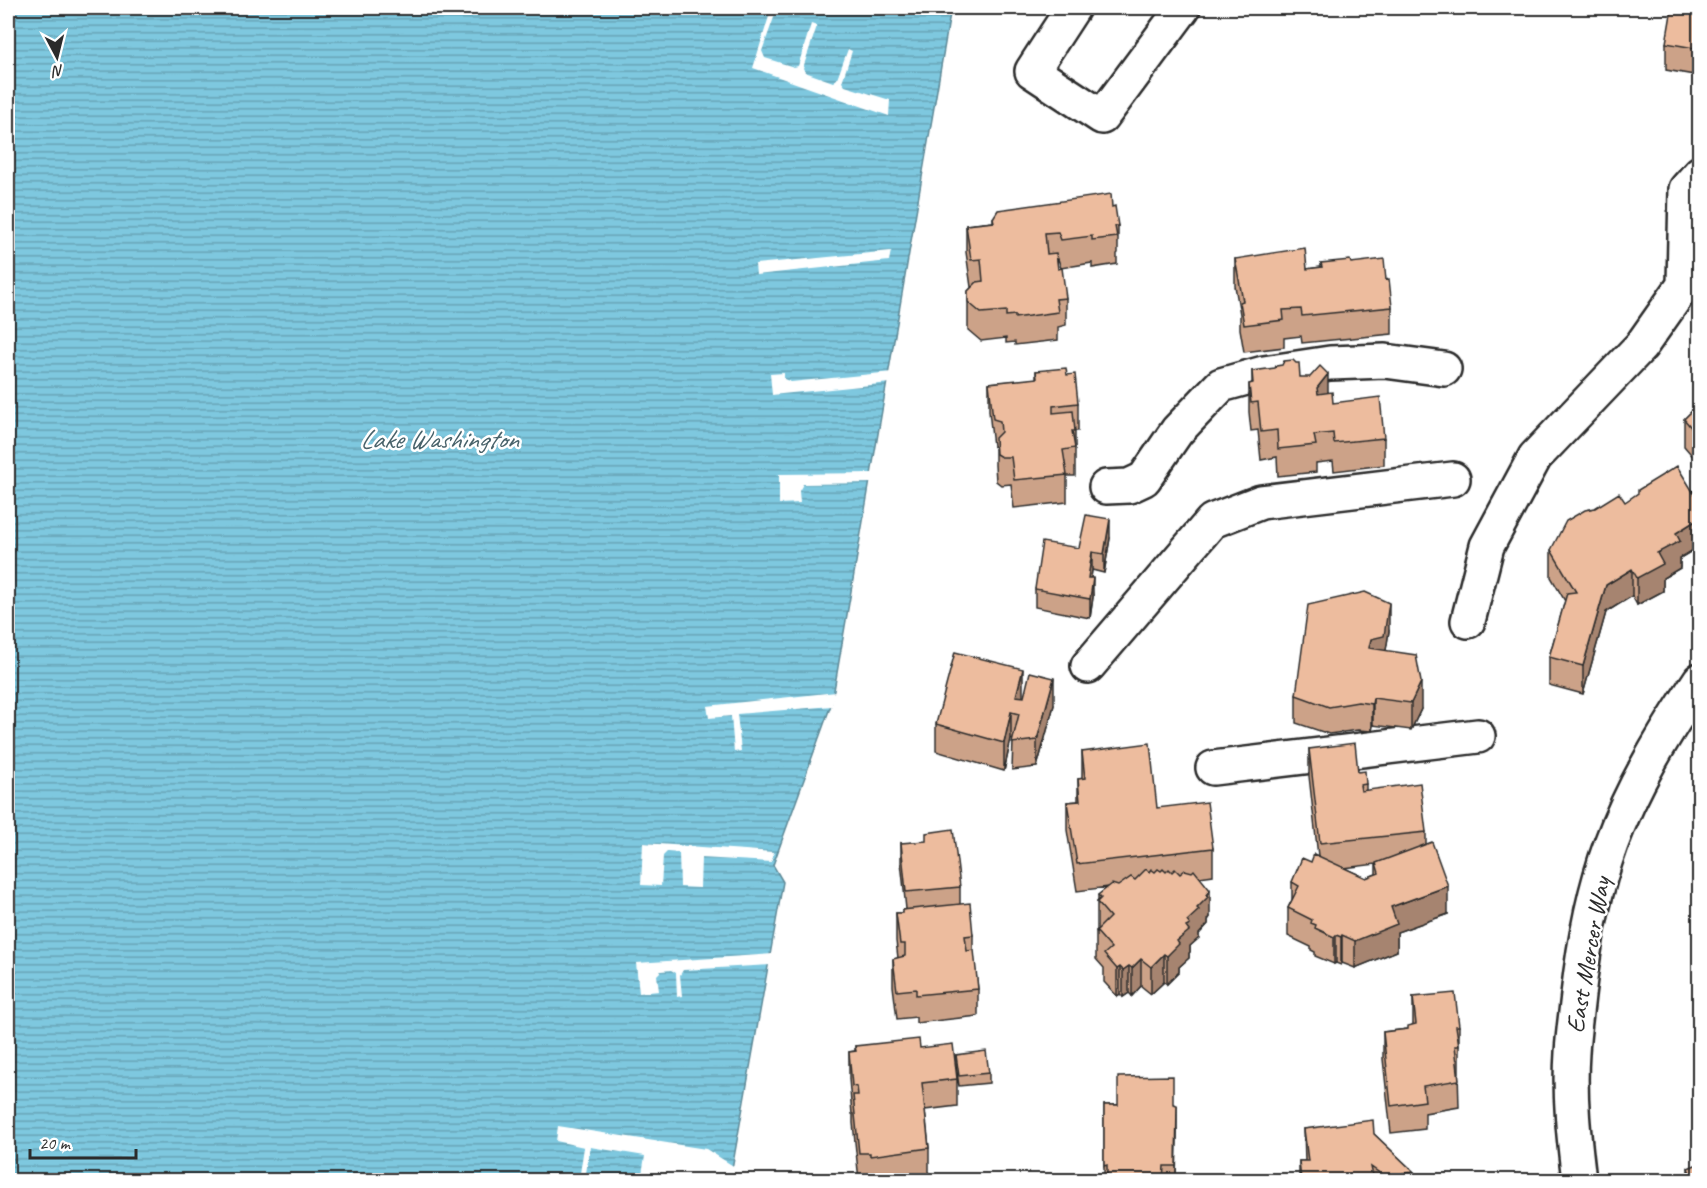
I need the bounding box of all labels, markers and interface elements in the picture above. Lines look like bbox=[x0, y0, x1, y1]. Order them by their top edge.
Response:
north arrow bbox=[27, 27, 87, 87]
text: N bbox=[50, 60, 65, 82]
water label: Lake Washington bbox=[360, 422, 520, 456]
street label: East Mercer Way bbox=[1558, 872, 1618, 1036]
scale bar bbox=[30, 1122, 136, 1160]
text: 20 m bbox=[39, 1132, 72, 1154]

